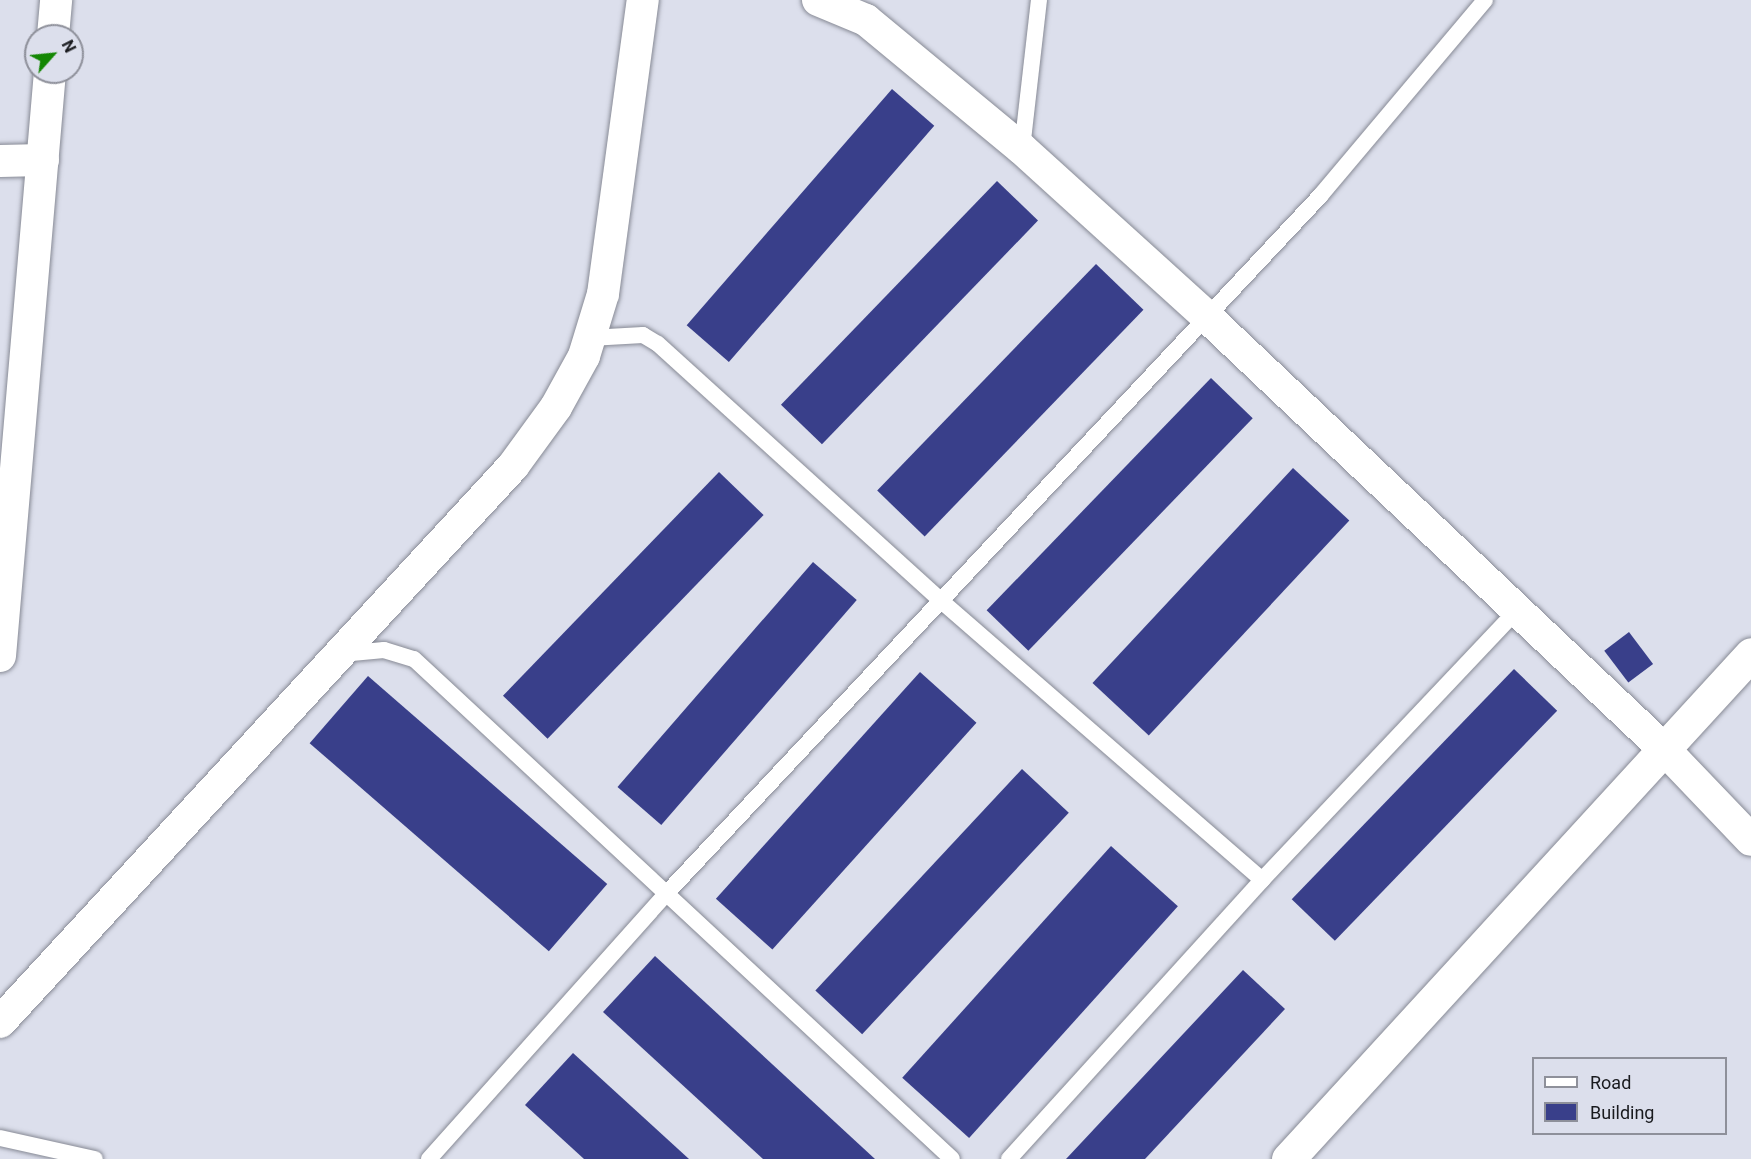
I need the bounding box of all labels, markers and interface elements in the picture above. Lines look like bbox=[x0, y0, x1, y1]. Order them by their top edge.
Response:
north arrow bbox=[24, 24, 84, 84]
text: N bbox=[58, 37, 80, 56]
legend bbox=[1532, 1057, 1727, 1135]
text: Road bbox=[1590, 1072, 1631, 1093]
text: Building bbox=[1590, 1102, 1654, 1123]

